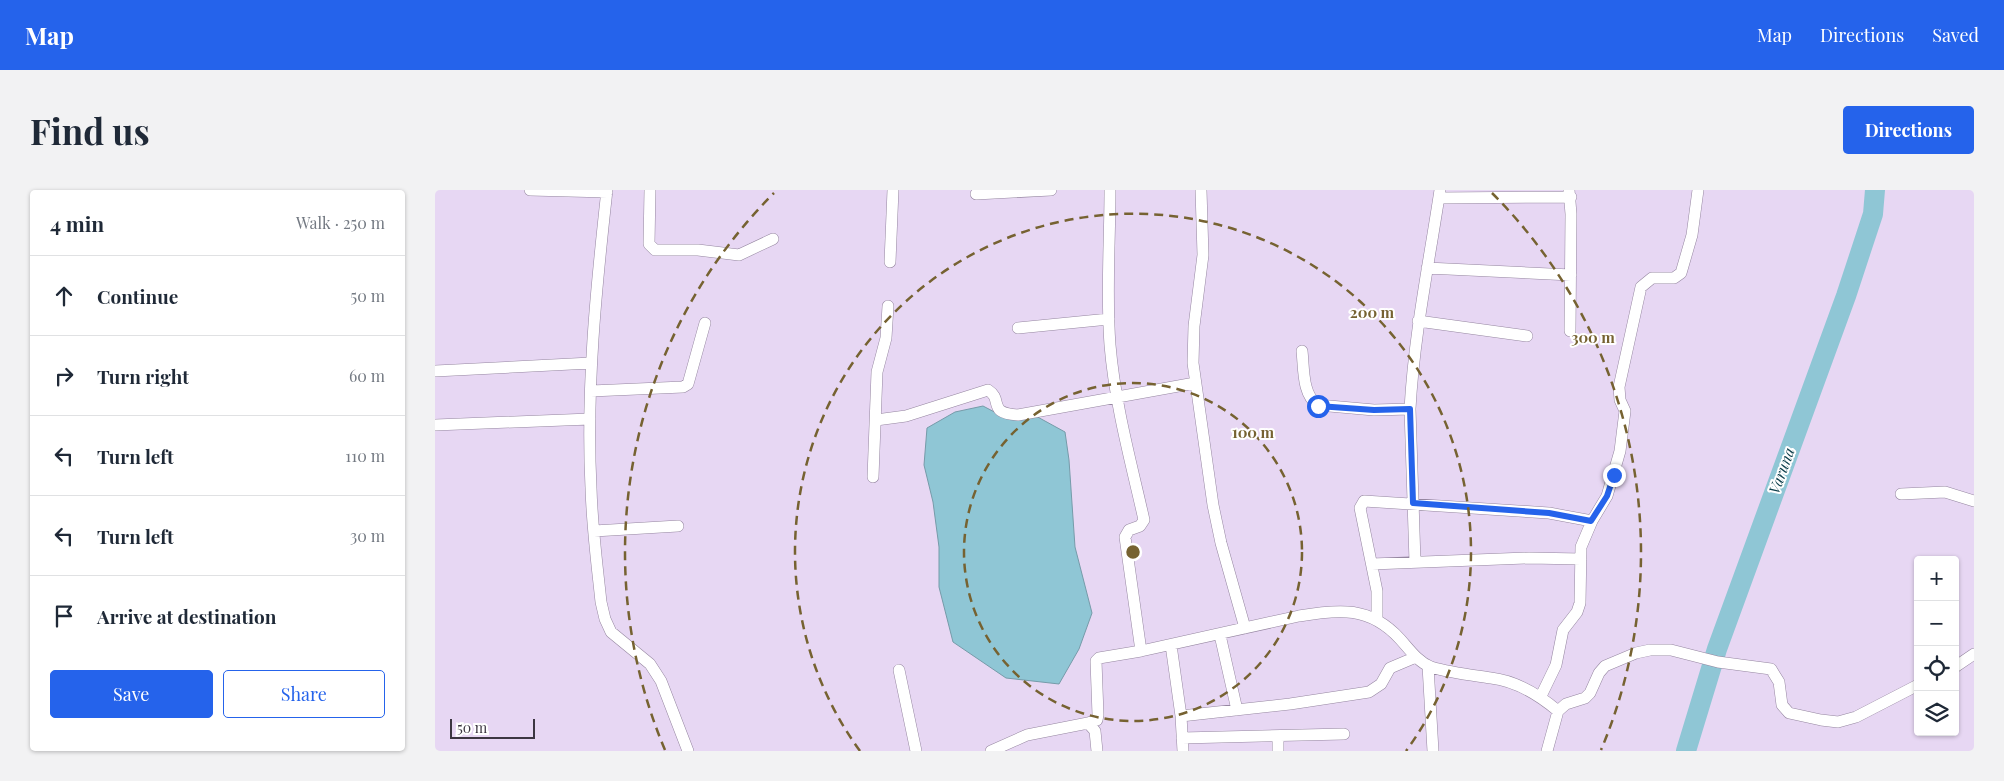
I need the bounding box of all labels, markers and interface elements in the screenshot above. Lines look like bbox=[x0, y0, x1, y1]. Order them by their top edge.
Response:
text: Map bbox=[25, 19, 74, 51]
text: Map bbox=[1757, 23, 1792, 47]
text: Directions bbox=[1820, 23, 1904, 47]
text: Saved bbox=[1932, 23, 1979, 47]
button: Directions bbox=[1843, 106, 1974, 154]
text: Find us bbox=[30, 107, 150, 154]
text: 4 min bbox=[50, 209, 104, 237]
text: Walk · 250 m bbox=[296, 212, 385, 233]
icon: ahead bbox=[50, 282, 78, 310]
text: Continue bbox=[97, 283, 178, 309]
text: 50 m bbox=[351, 285, 385, 306]
text: 200 m bbox=[1350, 302, 1395, 322]
text: 300 m bbox=[1571, 327, 1615, 347]
icon: right bbox=[50, 362, 78, 390]
text: Turn right bbox=[97, 363, 189, 389]
text: 60 m bbox=[349, 365, 385, 386]
route start bbox=[1307, 395, 1330, 418]
text: 100 m bbox=[1232, 422, 1275, 442]
icon: left bbox=[50, 442, 78, 470]
text: Turn left bbox=[97, 443, 174, 469]
text: 110 m bbox=[345, 445, 385, 466]
water label: Varuna bbox=[1763, 445, 1799, 497]
route end bbox=[1603, 464, 1626, 487]
icon: left bbox=[50, 522, 78, 550]
text: Turn left bbox=[97, 523, 174, 549]
text: 30 m bbox=[350, 525, 385, 546]
centre of rings bbox=[1124, 543, 1142, 561]
map controls bbox=[1914, 556, 1959, 736]
button: + bbox=[1914, 556, 1959, 601]
button: − bbox=[1914, 601, 1959, 646]
icon: arrive bbox=[50, 602, 78, 630]
text: Arrive at destination bbox=[97, 603, 277, 629]
button: locate bbox=[1914, 646, 1959, 691]
button: Save bbox=[50, 670, 213, 718]
button: Share bbox=[223, 670, 385, 718]
button: layers bbox=[1914, 691, 1959, 736]
scale bar bbox=[450, 716, 535, 739]
text: 50 m bbox=[457, 718, 487, 737]

